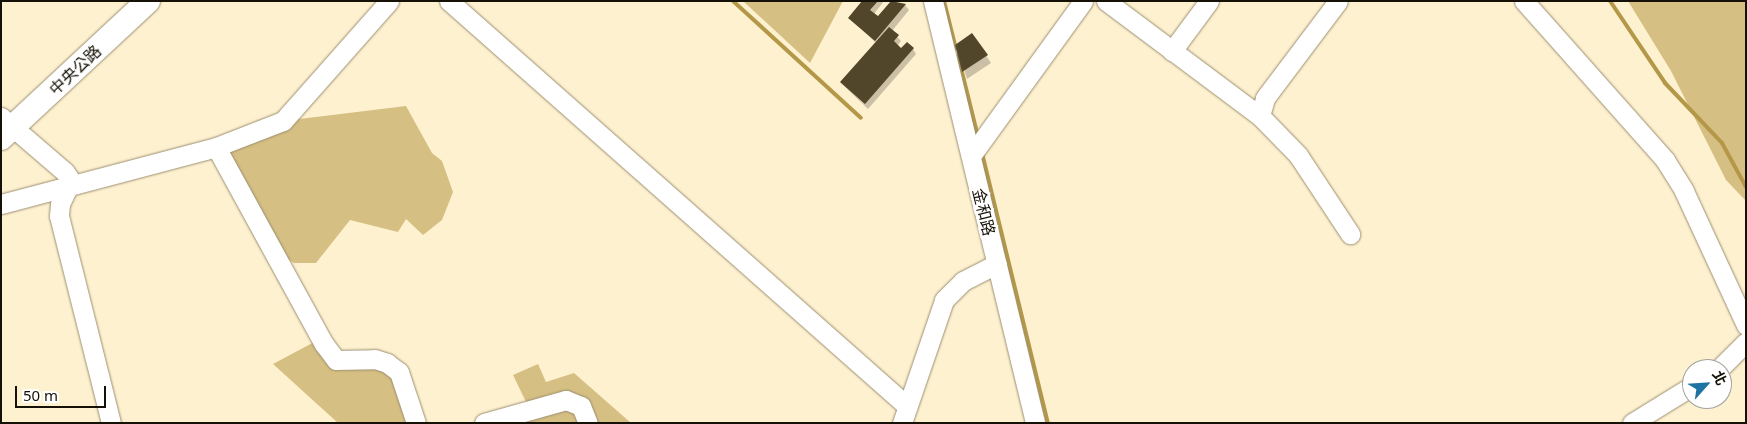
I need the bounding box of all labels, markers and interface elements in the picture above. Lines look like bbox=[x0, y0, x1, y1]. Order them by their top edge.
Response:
street label: 中央公路 bbox=[45, 41, 105, 99]
street label: 金和路 bbox=[969, 186, 999, 238]
north arrow bbox=[1682, 359, 1732, 409]
text: 北 bbox=[1708, 367, 1732, 388]
scale bar bbox=[18, 376, 109, 408]
text: 50 m bbox=[23, 385, 58, 405]

